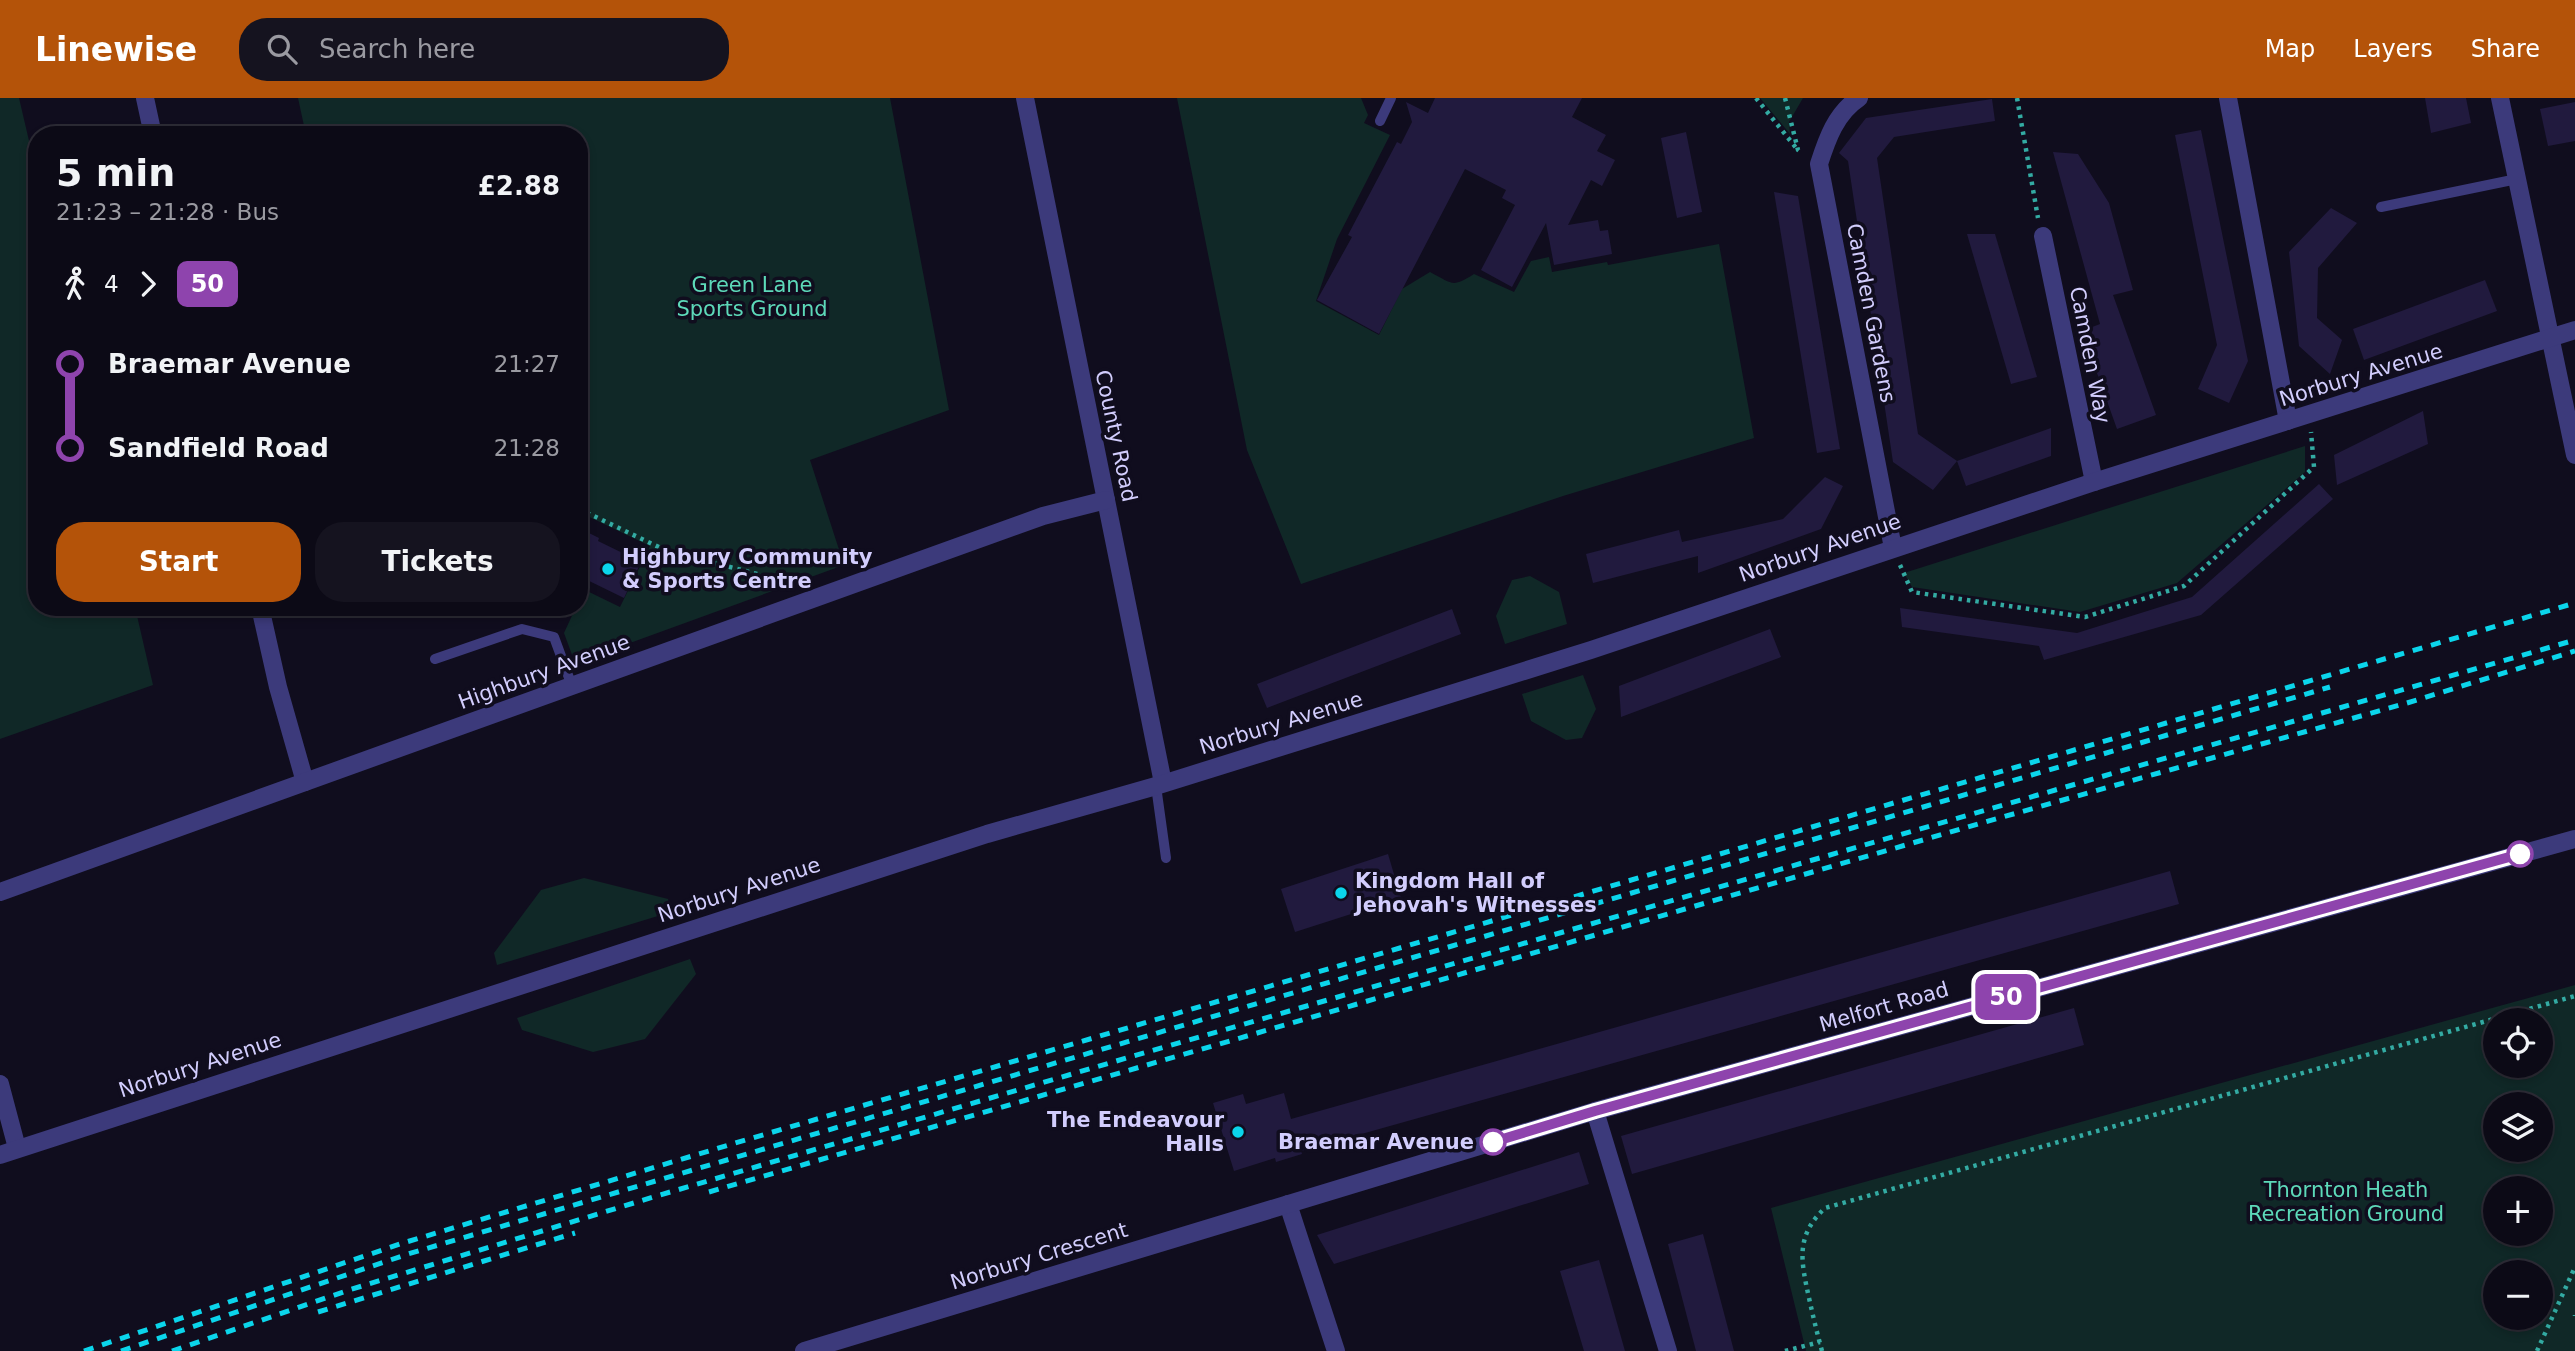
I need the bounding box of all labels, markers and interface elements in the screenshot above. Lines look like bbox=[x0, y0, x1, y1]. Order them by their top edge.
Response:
search box bbox=[239, 18, 729, 81]
text: Linewise bbox=[35, 30, 197, 69]
icon: search bbox=[263, 30, 301, 68]
text: Search here bbox=[319, 34, 475, 64]
text: Map bbox=[2265, 35, 2315, 63]
text: Layers bbox=[2353, 35, 2433, 63]
text: Share bbox=[2471, 35, 2540, 63]
text: 5 min bbox=[56, 151, 175, 195]
text: £2.88 bbox=[478, 171, 560, 201]
text: 21:23 – 21:28 · Bus bbox=[56, 199, 279, 225]
street label: Camden Gardens bbox=[1842, 221, 1900, 405]
icon: walk bbox=[56, 265, 94, 303]
icon: forward bbox=[129, 265, 167, 303]
text: 50 bbox=[191, 270, 224, 298]
text: 4 bbox=[104, 271, 119, 297]
park label: Green Lane Sports Ground bbox=[676, 273, 828, 321]
street label: Camden Way bbox=[2065, 285, 2115, 425]
street label: Norbury Avenue bbox=[2276, 339, 2446, 411]
text: Braemar Avenue bbox=[108, 349, 351, 379]
text: 21:27 bbox=[494, 351, 560, 377]
street label: County Road bbox=[1090, 368, 1142, 504]
text: Sandfield Road bbox=[108, 433, 329, 463]
text: 21:28 bbox=[494, 435, 560, 461]
street label: Norbury Avenue bbox=[1736, 509, 1904, 587]
button: Start bbox=[56, 522, 301, 602]
button: Tickets bbox=[315, 522, 560, 602]
place label: Highbury Community & Sports Centre bbox=[622, 545, 873, 593]
marker: Highbury Community & Sports Centre bbox=[600, 561, 616, 577]
street label: Highbury Avenue bbox=[455, 630, 633, 714]
street label: Norbury Avenue bbox=[1196, 687, 1366, 759]
unlabelled marker bbox=[2507, 841, 2533, 867]
street label: Norbury Avenue bbox=[655, 852, 823, 928]
place label: Kingdom Hall of Jehovah's Witnesses bbox=[1353, 869, 1597, 917]
marker: Kingdom Hall of Jehovah's Witnesses bbox=[1333, 885, 1349, 901]
line badge: 50 bbox=[1974, 974, 2038, 1020]
street label: Melfort Road bbox=[1817, 977, 1951, 1037]
text: 50 bbox=[1989, 983, 2023, 1011]
map controls bbox=[2483, 1008, 2553, 1330]
button: locate bbox=[2483, 1008, 2553, 1078]
street label: Norbury Avenue bbox=[116, 1027, 284, 1103]
button: layers bbox=[2483, 1092, 2553, 1162]
place label: The Endeavour Halls bbox=[1047, 1108, 1225, 1156]
marker: The Endeavour Halls bbox=[1230, 1124, 1246, 1140]
marker: Braemar Avenue bbox=[1480, 1129, 1506, 1155]
place label: Braemar Avenue bbox=[1278, 1130, 1474, 1154]
button: + bbox=[2483, 1176, 2553, 1246]
park label: Thornton Heath Recreation Ground bbox=[2248, 1178, 2444, 1226]
street label: Norbury Crescent bbox=[947, 1218, 1131, 1294]
button: − bbox=[2483, 1260, 2553, 1330]

